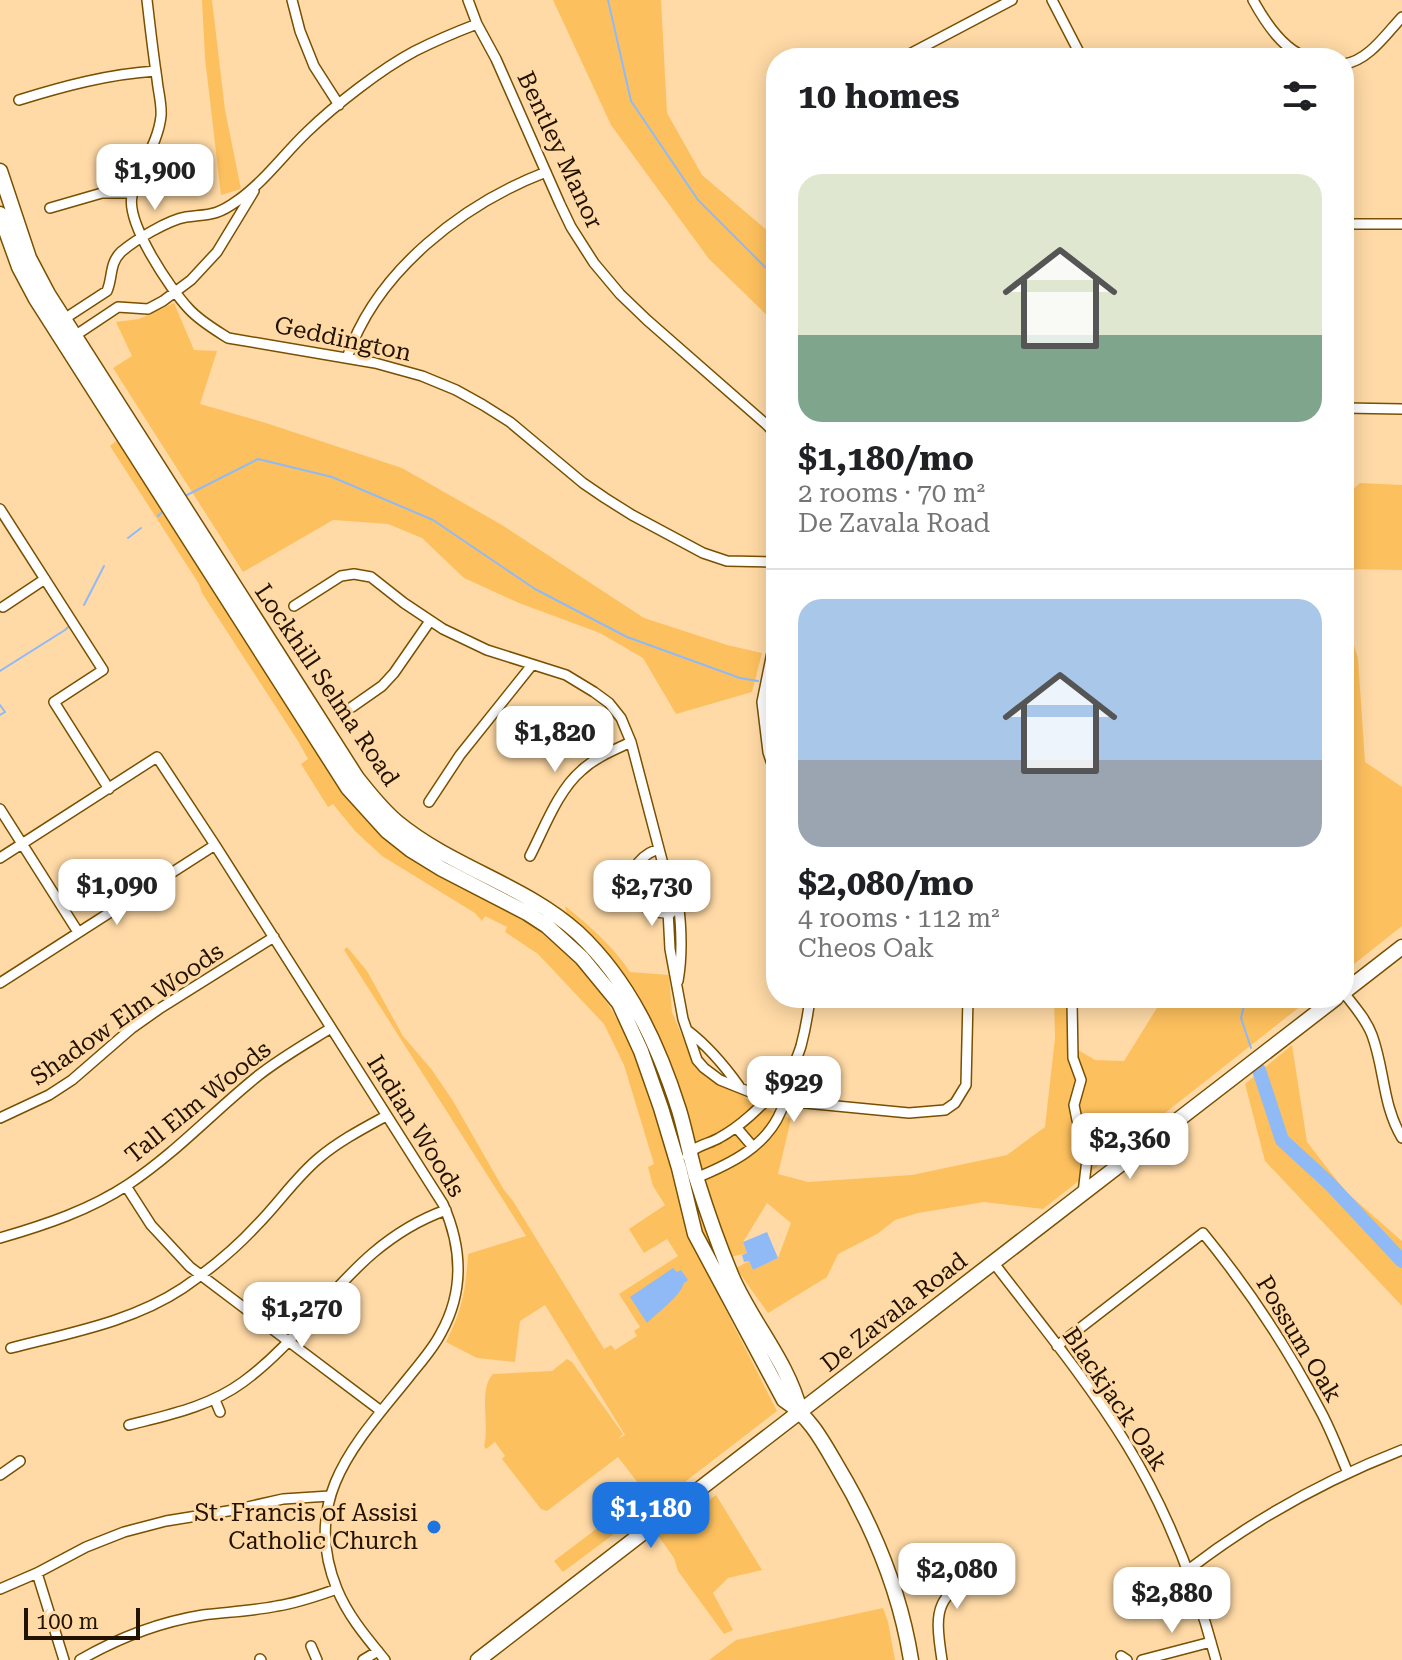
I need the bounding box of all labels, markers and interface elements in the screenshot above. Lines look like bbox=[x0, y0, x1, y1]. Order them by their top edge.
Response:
street label: Bentley Manor bbox=[511, 67, 609, 233]
icon: filters bbox=[1278, 74, 1322, 118]
text: 10 homes bbox=[798, 76, 960, 116]
pin: $1,900 bbox=[90, 144, 220, 212]
text: $1,900 bbox=[114, 155, 196, 185]
icon: home bbox=[988, 226, 1132, 370]
street label: Geddington bbox=[272, 311, 414, 367]
text: $1,180/mo bbox=[798, 438, 974, 478]
text: 2 rooms · 70 m² bbox=[798, 478, 985, 508]
text: De Zavala Road bbox=[798, 508, 990, 538]
street label: Lockhill Selma Road bbox=[249, 579, 405, 791]
icon: home bbox=[988, 651, 1132, 795]
pin: $1,820 bbox=[490, 706, 620, 774]
text: $1,820 bbox=[514, 717, 596, 747]
pin: $1,090 bbox=[52, 859, 182, 927]
pin: $2,730 bbox=[587, 860, 717, 928]
text: $2,080/mo bbox=[798, 863, 974, 903]
text: $1,090 bbox=[76, 870, 158, 900]
text: $2,730 bbox=[611, 871, 693, 901]
text: 4 rooms · 112 m² bbox=[798, 903, 1000, 933]
text: Cheos Oak bbox=[798, 933, 934, 963]
street label: Shadow Elm Woods bbox=[25, 937, 229, 1091]
street label: Tall Elm Woods bbox=[120, 1035, 276, 1169]
street label: Indian Woods bbox=[361, 1050, 471, 1202]
pin: $929 bbox=[747, 1056, 841, 1124]
text: $929 bbox=[765, 1067, 823, 1097]
pin: $2,360 bbox=[1065, 1113, 1195, 1181]
text: $2,360 bbox=[1089, 1124, 1171, 1154]
street label: De Zavala Road bbox=[815, 1246, 973, 1378]
street label: Possum Oak bbox=[1250, 1271, 1348, 1407]
pin: $1,270 bbox=[237, 1282, 367, 1350]
text: $1,270 bbox=[261, 1293, 343, 1323]
street label: Blackjack Oak bbox=[1057, 1322, 1173, 1476]
pin: $1,180 bbox=[586, 1482, 716, 1550]
text: $1,180 bbox=[610, 1493, 692, 1523]
place label: St. Francis of Assisi Catholic Church bbox=[194, 1499, 418, 1555]
marker: St. Francis of Assisi Catholic Church bbox=[425, 1518, 443, 1536]
pin: $2,080 bbox=[892, 1543, 1022, 1611]
text: $2,080 bbox=[916, 1554, 998, 1584]
pin: $2,880 bbox=[1107, 1567, 1237, 1635]
text: $2,880 bbox=[1131, 1578, 1213, 1608]
scale bar bbox=[24, 1604, 140, 1640]
text: 100 m bbox=[36, 1609, 99, 1634]

